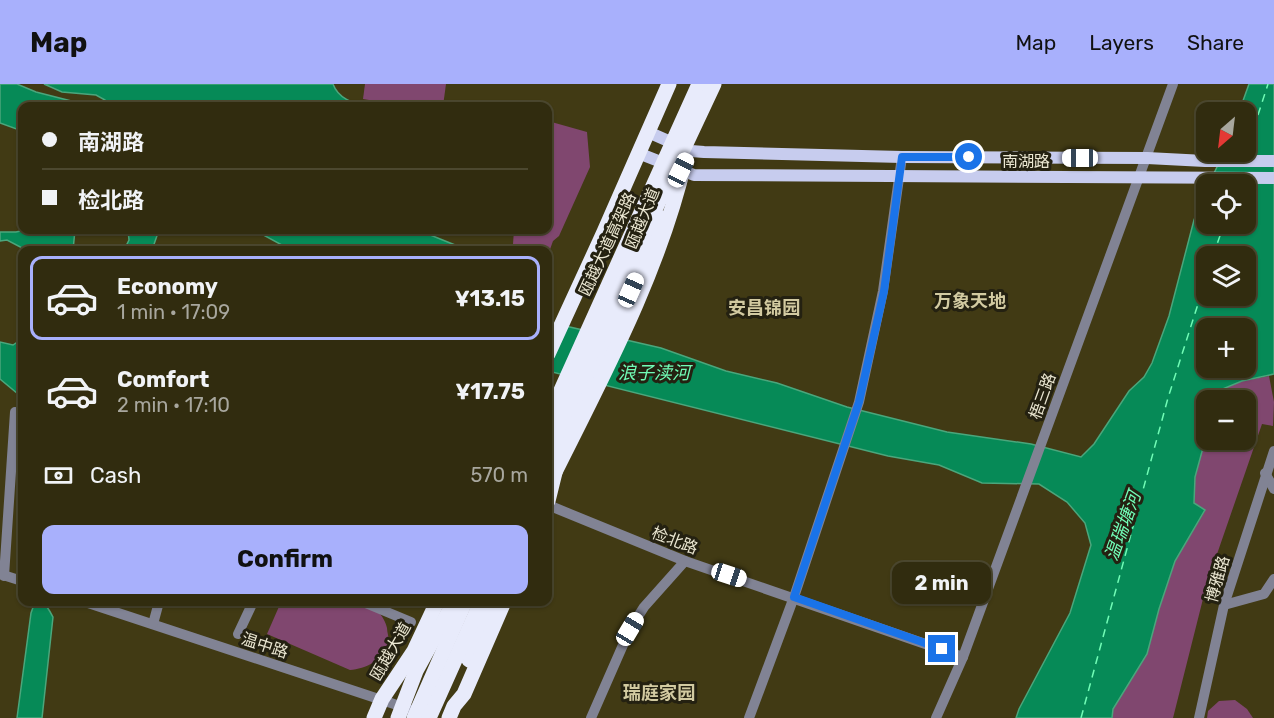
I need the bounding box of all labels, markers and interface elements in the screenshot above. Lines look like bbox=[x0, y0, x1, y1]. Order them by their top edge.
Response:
text: Map bbox=[30, 26, 87, 59]
text: Map bbox=[1015, 30, 1056, 55]
text: Layers bbox=[1089, 30, 1154, 55]
text: Share bbox=[1187, 30, 1244, 55]
north arrow bbox=[1196, 102, 1256, 162]
map controls bbox=[1196, 102, 1256, 450]
text: 南湖路 bbox=[78, 129, 144, 156]
route start bbox=[955, 143, 982, 170]
car bbox=[1062, 149, 1098, 167]
car bbox=[665, 150, 697, 190]
street label: 南湖路 bbox=[1002, 152, 1050, 171]
button: locate bbox=[1196, 174, 1256, 234]
street label: 瓯越大道 bbox=[622, 185, 663, 251]
text: 检北路 bbox=[78, 187, 144, 214]
street label: 瓯越大道高架路 bbox=[575, 189, 640, 299]
button: layers bbox=[1196, 246, 1256, 306]
car bbox=[615, 270, 647, 310]
icon: car bbox=[45, 271, 99, 325]
text: Economy bbox=[117, 273, 218, 300]
text: ¥13.15 bbox=[454, 285, 525, 312]
district label: 万象天地 bbox=[934, 290, 1006, 312]
district label: 安昌锦园 bbox=[728, 297, 800, 319]
text: 1 min · 17:09 bbox=[117, 300, 230, 324]
button: + bbox=[1196, 318, 1256, 378]
water label: 浪子渎河 bbox=[618, 362, 693, 384]
icon: car bbox=[45, 364, 99, 418]
text: Comfort bbox=[117, 366, 209, 393]
street label: 梧三路 bbox=[1025, 370, 1060, 422]
text: ¥17.75 bbox=[455, 378, 525, 405]
button: − bbox=[1196, 390, 1256, 450]
text: 2 min · 17:10 bbox=[117, 393, 230, 417]
icon: cash bbox=[42, 459, 75, 492]
text: Cash bbox=[90, 462, 141, 489]
text: 570 m bbox=[470, 463, 528, 487]
water label: 温瑞塘河 bbox=[1100, 486, 1147, 564]
street label: 检北路 bbox=[649, 523, 701, 558]
button: Confirm bbox=[42, 525, 528, 594]
street label: 博雅路 bbox=[1202, 553, 1233, 605]
car bbox=[709, 561, 749, 589]
callout: 2 min bbox=[892, 562, 992, 604]
text: 2 min bbox=[914, 571, 969, 595]
car bbox=[613, 609, 647, 649]
street label: 瓯越大道 bbox=[366, 619, 415, 684]
street label: 温中路 bbox=[239, 629, 291, 662]
route end bbox=[928, 635, 955, 662]
district label: 瑞庭家园 bbox=[623, 682, 695, 704]

